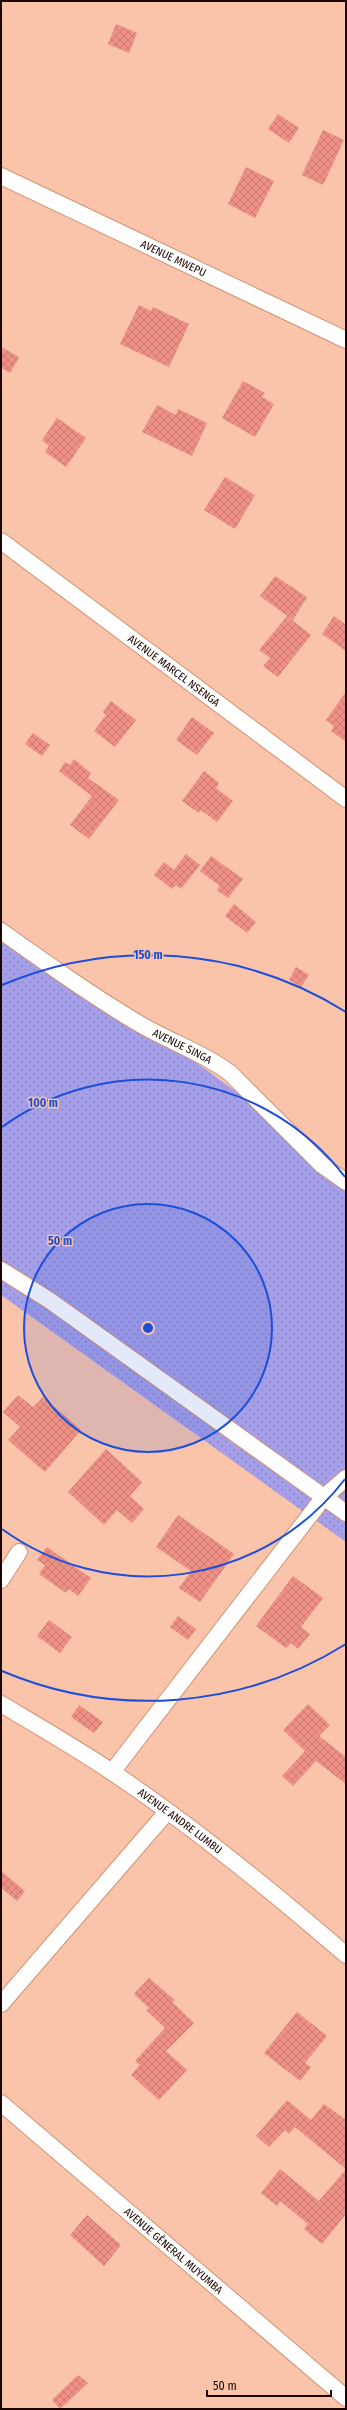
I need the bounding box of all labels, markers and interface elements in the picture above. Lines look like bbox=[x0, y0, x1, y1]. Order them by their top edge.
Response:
street label: AVENUE MWEPU bbox=[139, 237, 208, 280]
street label: AVENUE MARCEL NSENGA bbox=[125, 632, 222, 709]
text: 150 m bbox=[133, 948, 163, 962]
street label: AVENUE SINGA bbox=[150, 1026, 214, 1067]
text: 100 m bbox=[28, 1096, 58, 1110]
text: 50 m bbox=[48, 1234, 72, 1248]
centre of rings bbox=[141, 1321, 155, 1335]
street label: AVENUE ANDRE LUMBU bbox=[135, 1786, 224, 1857]
street label: AVENUE GÉNERAL MUYUMBA bbox=[121, 2205, 225, 2297]
scale bar bbox=[207, 2372, 331, 2398]
text: 50 m bbox=[213, 2379, 237, 2393]

